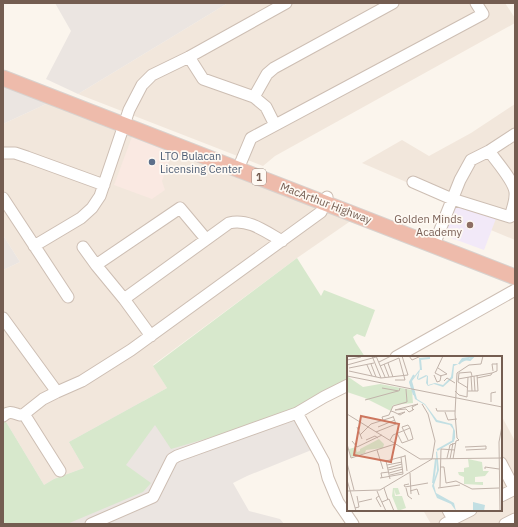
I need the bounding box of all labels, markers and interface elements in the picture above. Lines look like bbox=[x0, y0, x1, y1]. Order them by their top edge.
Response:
place label: LTO Bulacan Licensing Center bbox=[160, 149, 242, 176]
marker: LTO Bulacan Licensing Center bbox=[147, 157, 157, 167]
road number: 1 bbox=[252, 169, 266, 185]
street label: MacArthur Highway bbox=[278, 179, 374, 227]
place label: Golden Minds Academy bbox=[394, 212, 463, 239]
marker: Golden Minds Academy bbox=[465, 220, 475, 230]
inset map bbox=[347, 356, 502, 511]

